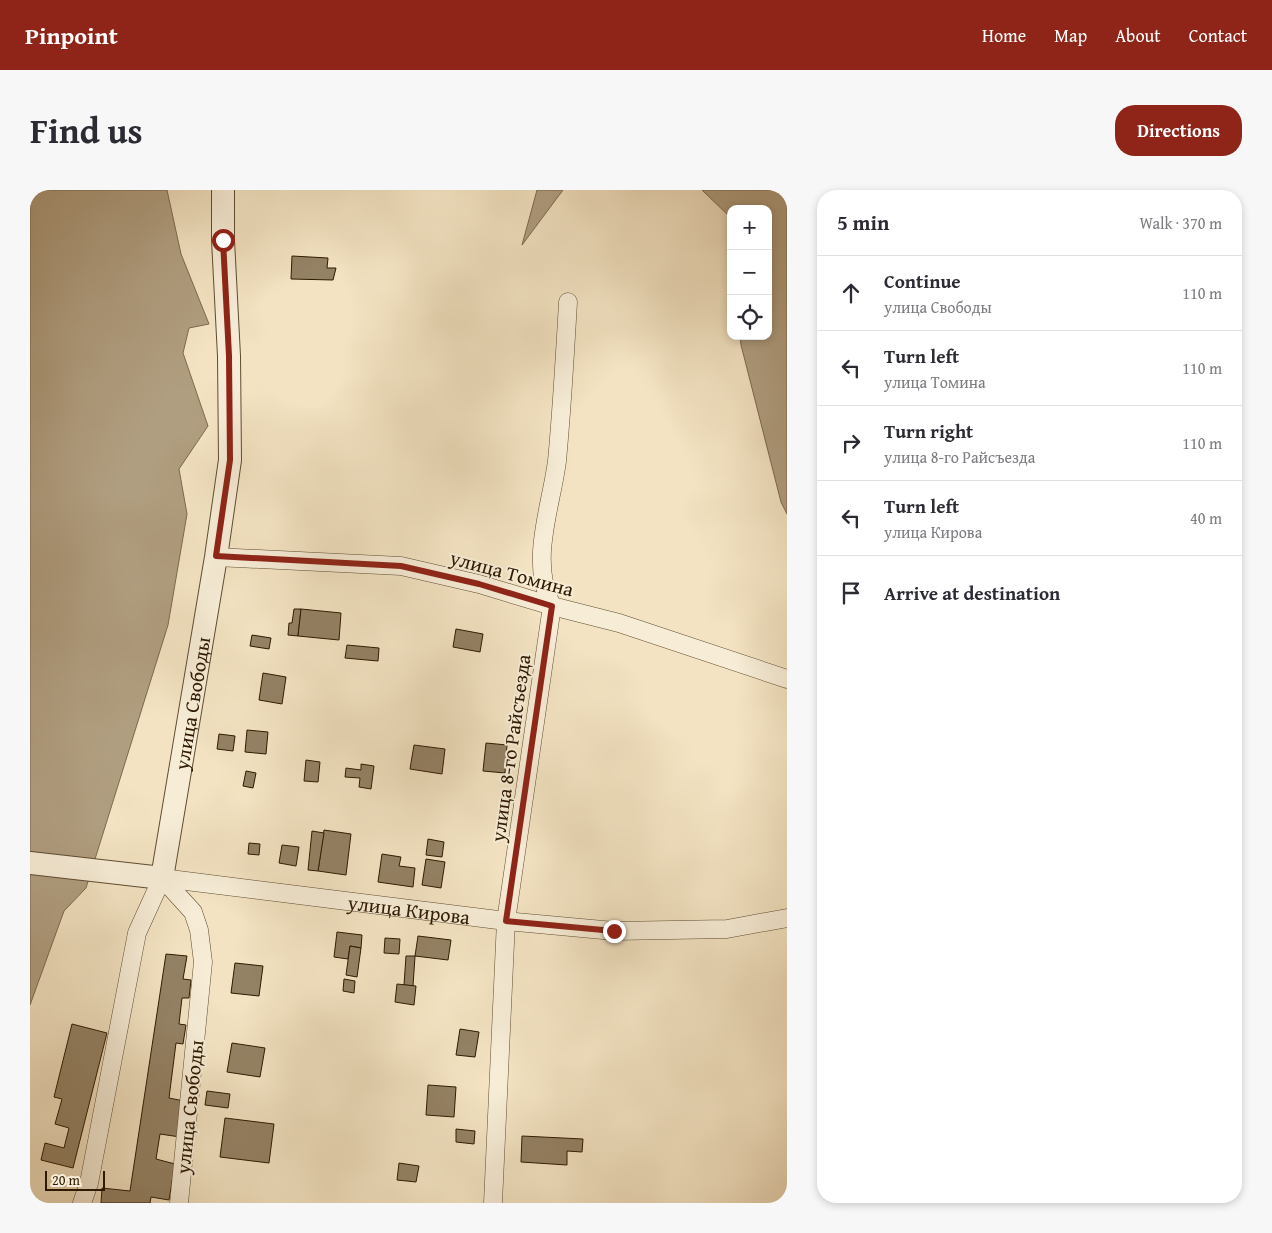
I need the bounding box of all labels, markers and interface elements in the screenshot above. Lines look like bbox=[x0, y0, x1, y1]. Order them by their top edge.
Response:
text: Pinpoint bbox=[25, 18, 118, 53]
text: Home bbox=[982, 22, 1026, 49]
text: Map bbox=[1054, 22, 1087, 49]
text: About bbox=[1115, 22, 1161, 49]
text: Contact bbox=[1189, 22, 1247, 49]
text: Find us bbox=[30, 105, 143, 156]
button: Directions bbox=[1115, 105, 1242, 156]
map controls bbox=[727, 205, 772, 340]
button: + bbox=[727, 205, 772, 250]
text: 5 min bbox=[837, 207, 889, 238]
text: Walk · 370 m bbox=[1139, 211, 1222, 235]
route start bbox=[212, 229, 235, 252]
button: − bbox=[727, 250, 772, 295]
text: Continue bbox=[884, 267, 961, 295]
icon: ahead bbox=[837, 279, 865, 307]
text: 110 m bbox=[1182, 281, 1222, 305]
button: locate bbox=[727, 295, 772, 340]
text: улица Свободы bbox=[884, 295, 992, 319]
text: Turn left bbox=[884, 342, 959, 370]
icon: left bbox=[837, 354, 865, 382]
text: 110 m bbox=[1182, 356, 1222, 380]
text: улица Томина bbox=[884, 370, 986, 394]
text: Turn right bbox=[884, 417, 973, 445]
icon: right bbox=[837, 429, 865, 457]
text: 110 m bbox=[1182, 431, 1222, 455]
text: улица 8-го Райсъезда bbox=[884, 445, 1035, 469]
text: Turn left bbox=[884, 492, 959, 520]
icon: left bbox=[837, 504, 865, 532]
text: 40 m bbox=[1190, 506, 1222, 530]
text: улица Кирова bbox=[884, 520, 982, 544]
street label: улица Томина bbox=[446, 542, 578, 604]
icon: arrive bbox=[837, 579, 865, 607]
text: Arrive at destination bbox=[884, 579, 1060, 607]
street label: улица Свободы bbox=[166, 635, 217, 773]
street label: улица 8-го Райсъезда bbox=[482, 652, 538, 845]
street label: улица Кирова bbox=[345, 887, 472, 931]
route end bbox=[603, 920, 626, 943]
street label: улица Свободы bbox=[167, 1039, 210, 1176]
scale bar bbox=[45, 1168, 105, 1191]
text: 20 m bbox=[52, 1170, 80, 1190]

